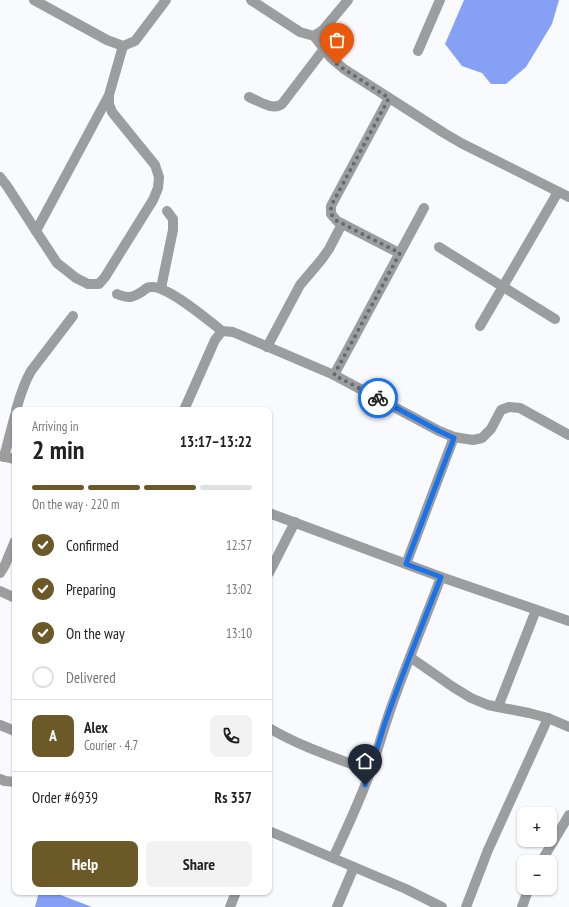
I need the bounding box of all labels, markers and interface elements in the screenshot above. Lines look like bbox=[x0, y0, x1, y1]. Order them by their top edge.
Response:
pin bbox=[320, 23, 354, 64]
icon: bag bbox=[326, 29, 348, 51]
courier bbox=[358, 378, 398, 418]
icon: bike bbox=[367, 387, 389, 409]
text: Arriving in bbox=[32, 418, 79, 435]
text: 13:17–13:22 bbox=[180, 432, 252, 451]
text: 2 min bbox=[32, 433, 85, 466]
text: On the way · 220 m bbox=[32, 496, 119, 513]
icon: check bbox=[32, 534, 54, 556]
text: Confirmed bbox=[66, 536, 119, 555]
text: 12:57 bbox=[226, 537, 252, 554]
icon: check bbox=[32, 578, 54, 600]
text: Preparing bbox=[66, 580, 116, 599]
text: 13:02 bbox=[226, 581, 252, 598]
icon: check bbox=[32, 622, 54, 644]
text: On the way bbox=[66, 624, 125, 643]
text: 13:10 bbox=[226, 625, 252, 642]
text: Delivered bbox=[66, 668, 116, 687]
button: phone bbox=[210, 715, 252, 757]
text: Alex bbox=[84, 718, 108, 737]
text: A bbox=[49, 726, 57, 745]
text: Courier · 4.7 bbox=[84, 737, 138, 754]
pin bbox=[348, 744, 382, 785]
icon: home bbox=[354, 750, 376, 772]
text: Order #6939 bbox=[32, 788, 98, 807]
text: Rs 357 bbox=[215, 788, 252, 807]
map controls bbox=[517, 807, 557, 895]
button: + bbox=[517, 807, 557, 847]
button: Help bbox=[32, 841, 138, 887]
button: Share bbox=[146, 841, 252, 887]
button: − bbox=[517, 855, 557, 895]

